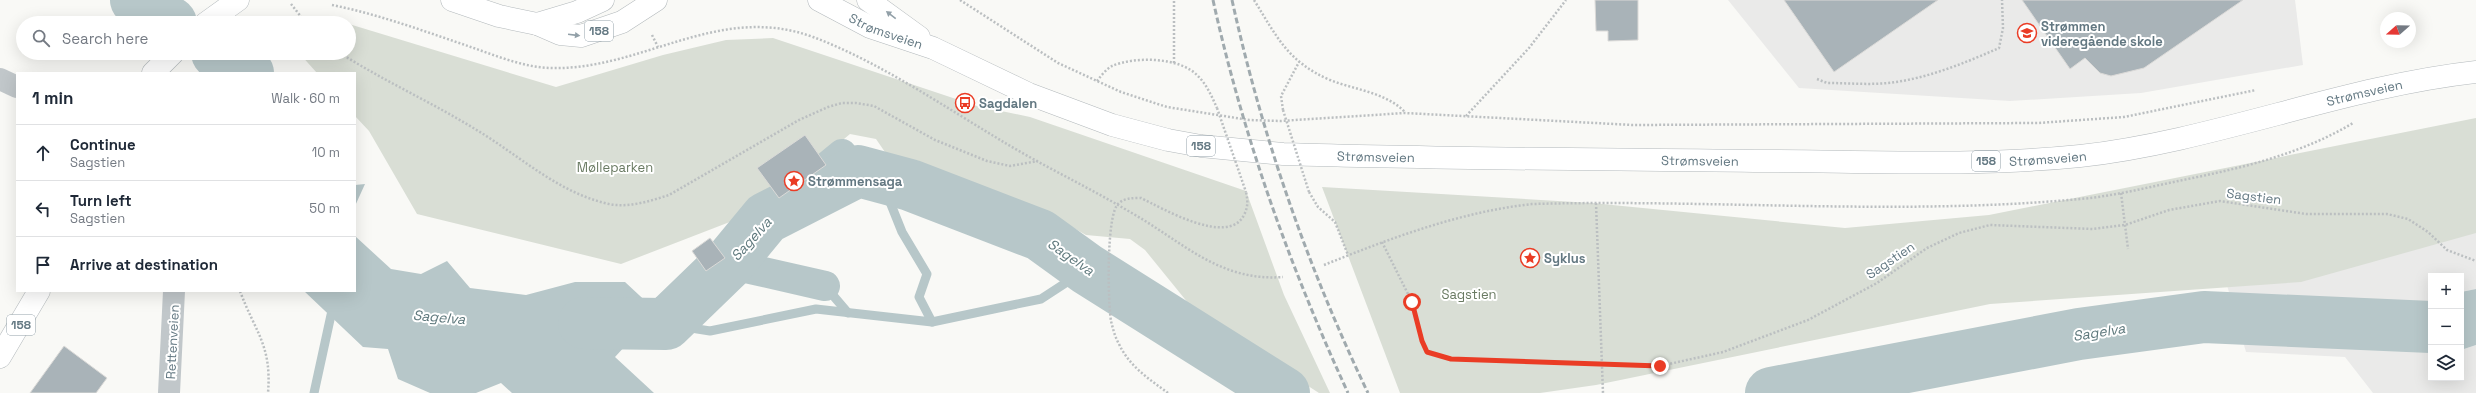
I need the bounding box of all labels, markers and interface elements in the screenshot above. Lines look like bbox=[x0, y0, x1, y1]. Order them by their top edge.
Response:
street label: Strømsveien bbox=[846, 9, 925, 53]
one-way arrow bbox=[886, 11, 897, 20]
north arrow bbox=[2380, 12, 2416, 48]
search box bbox=[16, 16, 356, 60]
place label: Strømmen videregående skole bbox=[2041, 18, 2163, 50]
road number: 158 bbox=[585, 21, 613, 41]
school or university icon: Strømmen videregående skole bbox=[2016, 22, 2038, 44]
icon: search bbox=[30, 27, 52, 49]
text: Search here bbox=[62, 29, 148, 48]
one-way arrow bbox=[568, 32, 580, 39]
street label: Strømsveien bbox=[2325, 76, 2404, 110]
text: 1 min bbox=[32, 87, 74, 109]
text: Walk · 60 m bbox=[271, 90, 340, 107]
bus stop icon: Sagdalen bbox=[954, 92, 976, 114]
place label: Sagdalen bbox=[979, 95, 1037, 112]
text: Continue bbox=[70, 135, 136, 154]
road number: 158 bbox=[1187, 136, 1215, 156]
icon: ahead bbox=[32, 142, 54, 164]
text: 10 m bbox=[312, 144, 340, 161]
street label: Strømsveien bbox=[2009, 147, 2088, 170]
street label: Strømsveien bbox=[1337, 148, 1415, 166]
road number: 158 bbox=[1972, 151, 2000, 171]
street label: Strømsveien bbox=[1661, 152, 1739, 170]
text: Sagstien bbox=[70, 154, 125, 171]
park label: Mølleparken bbox=[577, 159, 653, 176]
place icon: Strømmensaga bbox=[783, 170, 805, 192]
place label: Strømmensaga bbox=[808, 173, 903, 190]
street label: Sagstien bbox=[2226, 185, 2282, 208]
text: Turn left bbox=[70, 191, 132, 210]
icon: left bbox=[32, 198, 54, 220]
text: 50 m bbox=[309, 200, 340, 217]
text: Sagstien bbox=[70, 210, 125, 227]
water label: Sagelva bbox=[727, 213, 776, 265]
water label: Sagelva bbox=[1044, 235, 1098, 280]
street label: Sagstien bbox=[1863, 238, 1918, 283]
place icon: Syklus bbox=[1519, 247, 1541, 269]
place label: Syklus bbox=[1544, 250, 1586, 267]
icon: arrive bbox=[32, 254, 54, 276]
text: Arrive at destination bbox=[70, 255, 218, 274]
map controls bbox=[2428, 273, 2464, 381]
button: + bbox=[2428, 273, 2464, 309]
park label: Sagstien bbox=[1441, 286, 1497, 303]
route start bbox=[1403, 293, 1421, 311]
street label: Rettenveien bbox=[162, 304, 183, 380]
water label: Sagelva bbox=[412, 306, 467, 328]
button: − bbox=[2428, 309, 2464, 345]
road number: 158 bbox=[7, 315, 35, 335]
water label: Sagelva bbox=[2072, 319, 2127, 345]
button: layers bbox=[2428, 345, 2464, 381]
route end bbox=[1651, 357, 1669, 375]

